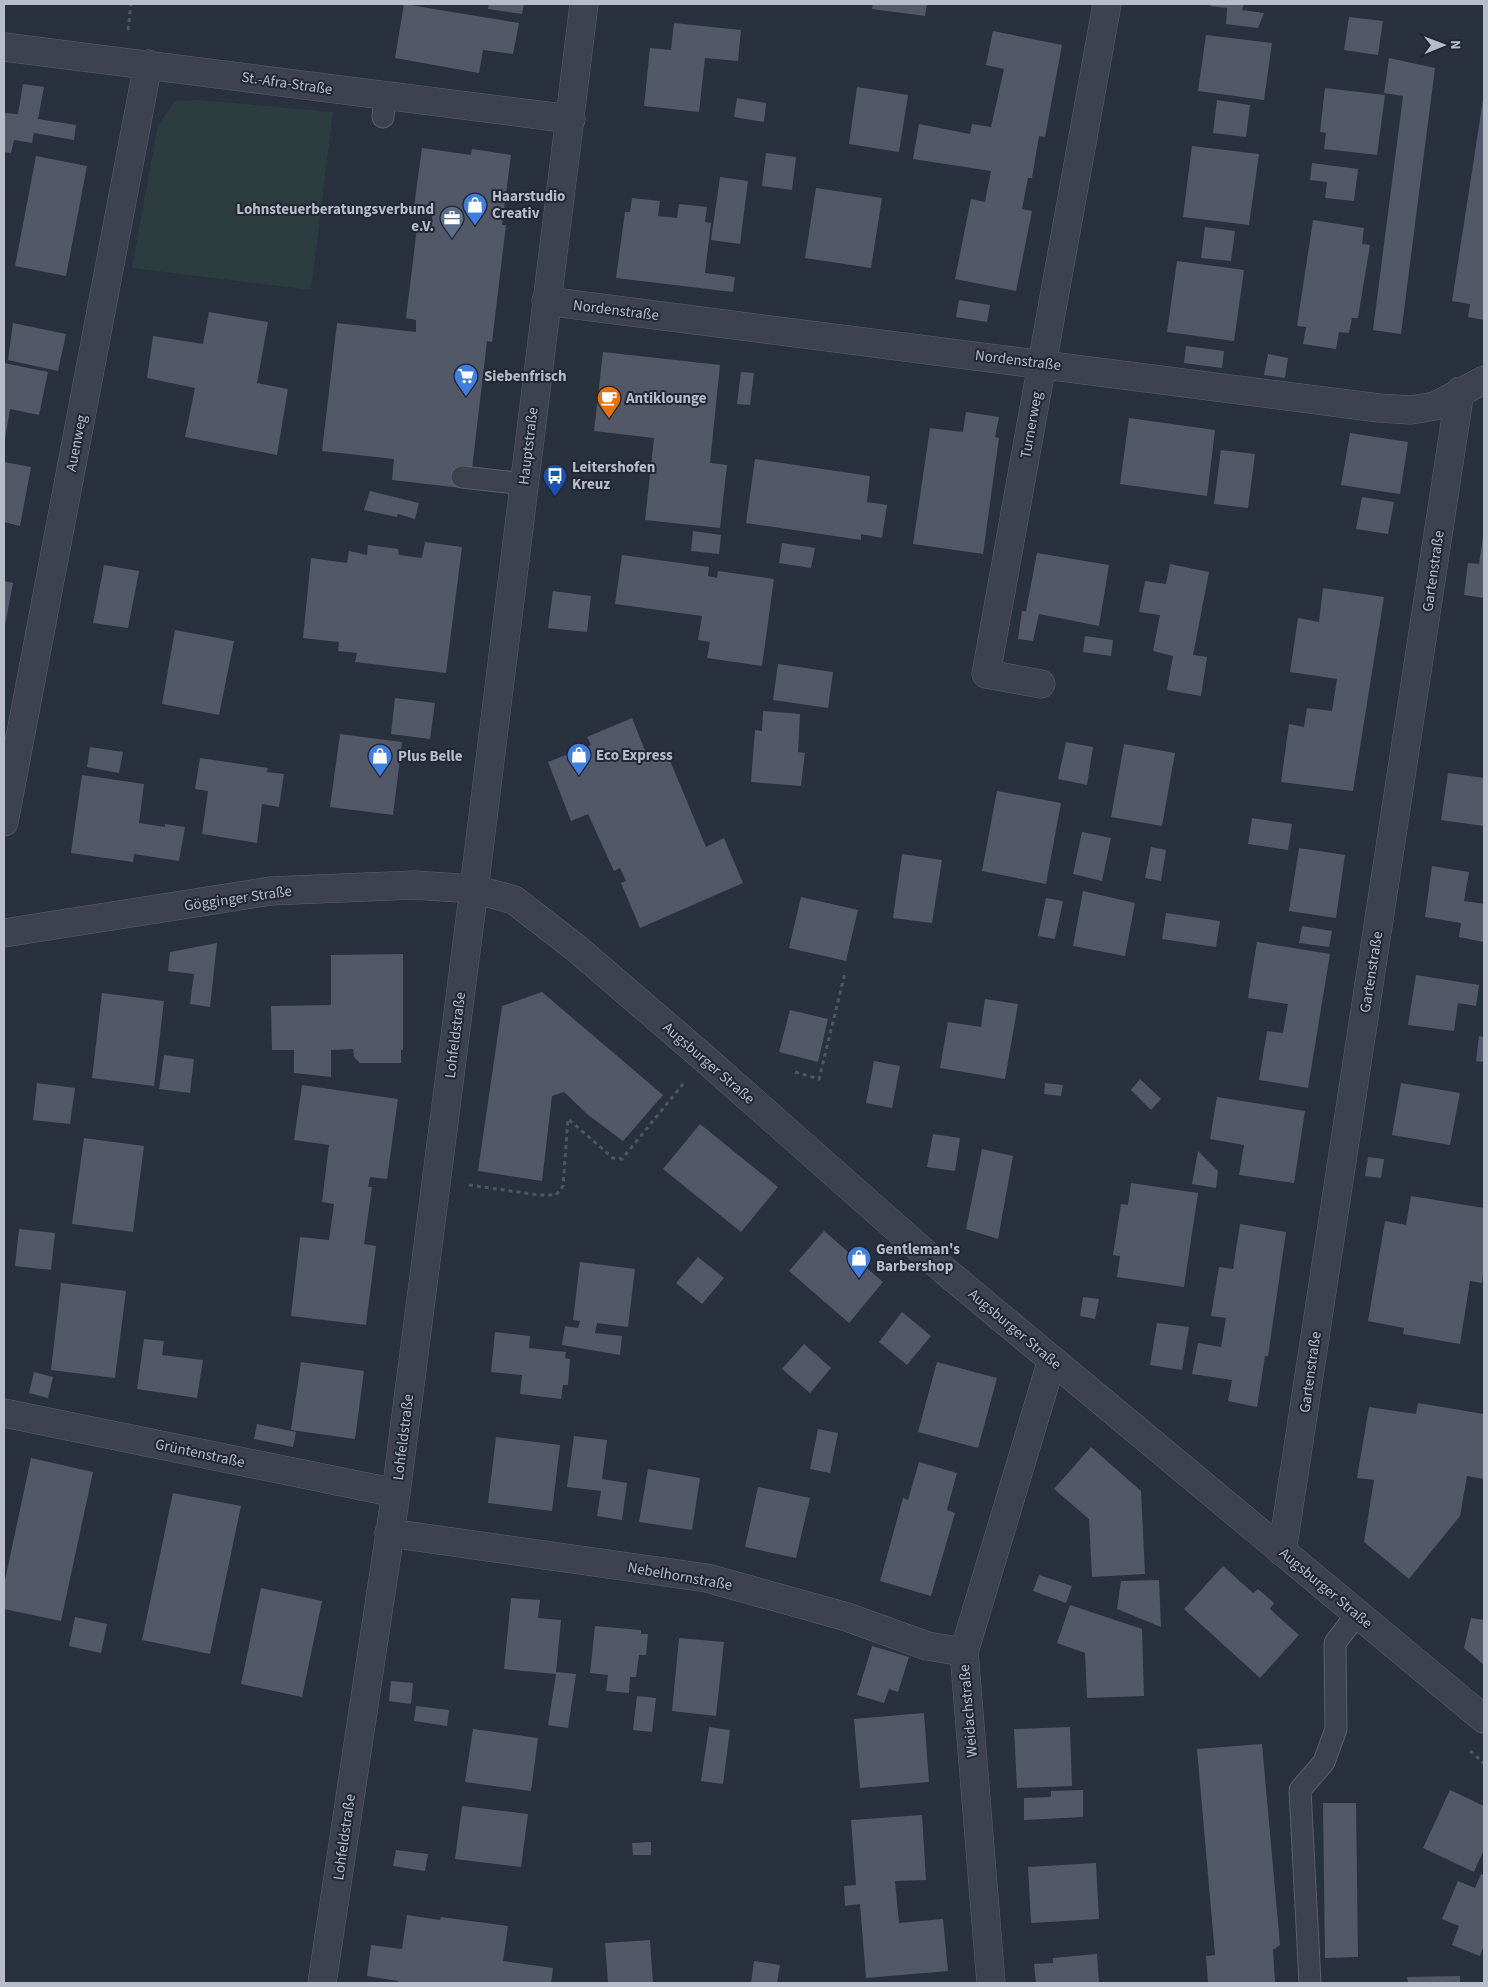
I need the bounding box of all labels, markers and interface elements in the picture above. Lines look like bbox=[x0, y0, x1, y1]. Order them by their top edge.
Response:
north arrow bbox=[1418, 20, 1468, 70]
text: N bbox=[1445, 40, 1465, 50]
street label: St.-Afra-Straße bbox=[240, 67, 334, 100]
place label: Haarstudio Creativ bbox=[492, 186, 565, 224]
shop icon: Haarstudio Creativ bbox=[462, 192, 488, 226]
place label: Lohnsteuerberatungsverbund e.V. bbox=[236, 199, 434, 237]
office icon: Lohnsteuerberatungsverbund e.V. bbox=[439, 205, 465, 239]
street label: Nordenstraße bbox=[572, 295, 660, 326]
street label: Nordenstraße bbox=[974, 345, 1062, 376]
supermarket icon: Siebenfrisch bbox=[453, 363, 479, 397]
place label: Siebenfrisch bbox=[484, 366, 567, 387]
cafe icon: Antiklounge bbox=[596, 385, 622, 419]
place label: Antiklounge bbox=[625, 388, 707, 409]
street label: Turnerweg bbox=[1015, 390, 1048, 460]
street label: Hauptstraße bbox=[513, 406, 544, 486]
street label: Auenweg bbox=[61, 412, 92, 473]
place label: Leitershofen Kreuz bbox=[572, 457, 655, 495]
bus stop icon: Leitershofen Kreuz bbox=[542, 463, 568, 497]
street label: Gartenstraße bbox=[1417, 529, 1450, 613]
shop icon: Eco Express bbox=[566, 742, 592, 776]
shop icon: Plus Belle bbox=[367, 743, 393, 777]
place label: Eco Express bbox=[596, 745, 673, 766]
place label: Plus Belle bbox=[398, 746, 463, 767]
street label: Gögginger Straße bbox=[183, 881, 293, 916]
street label: Gartenstraße bbox=[1355, 930, 1388, 1014]
street label: Lohfeldstraße bbox=[440, 991, 471, 1079]
street label: Augsburger Straße bbox=[658, 1017, 759, 1109]
place label: Gentleman's Barbershop bbox=[876, 1239, 960, 1277]
shop icon: Gentleman's Barbershop bbox=[846, 1245, 872, 1279]
street label: Augsburger Straße bbox=[964, 1284, 1066, 1375]
street label: Gartenstraße bbox=[1294, 1330, 1327, 1414]
street label: Lohfeldstraße bbox=[388, 1393, 419, 1481]
street label: Grüntenstraße bbox=[153, 1434, 247, 1473]
street label: Augsburger Straße bbox=[1275, 1543, 1377, 1634]
street label: Nebelhornstraße bbox=[626, 1557, 734, 1596]
street label: Weidachstraße bbox=[954, 1664, 983, 1758]
street label: Lohfeldstraße bbox=[328, 1793, 361, 1881]

